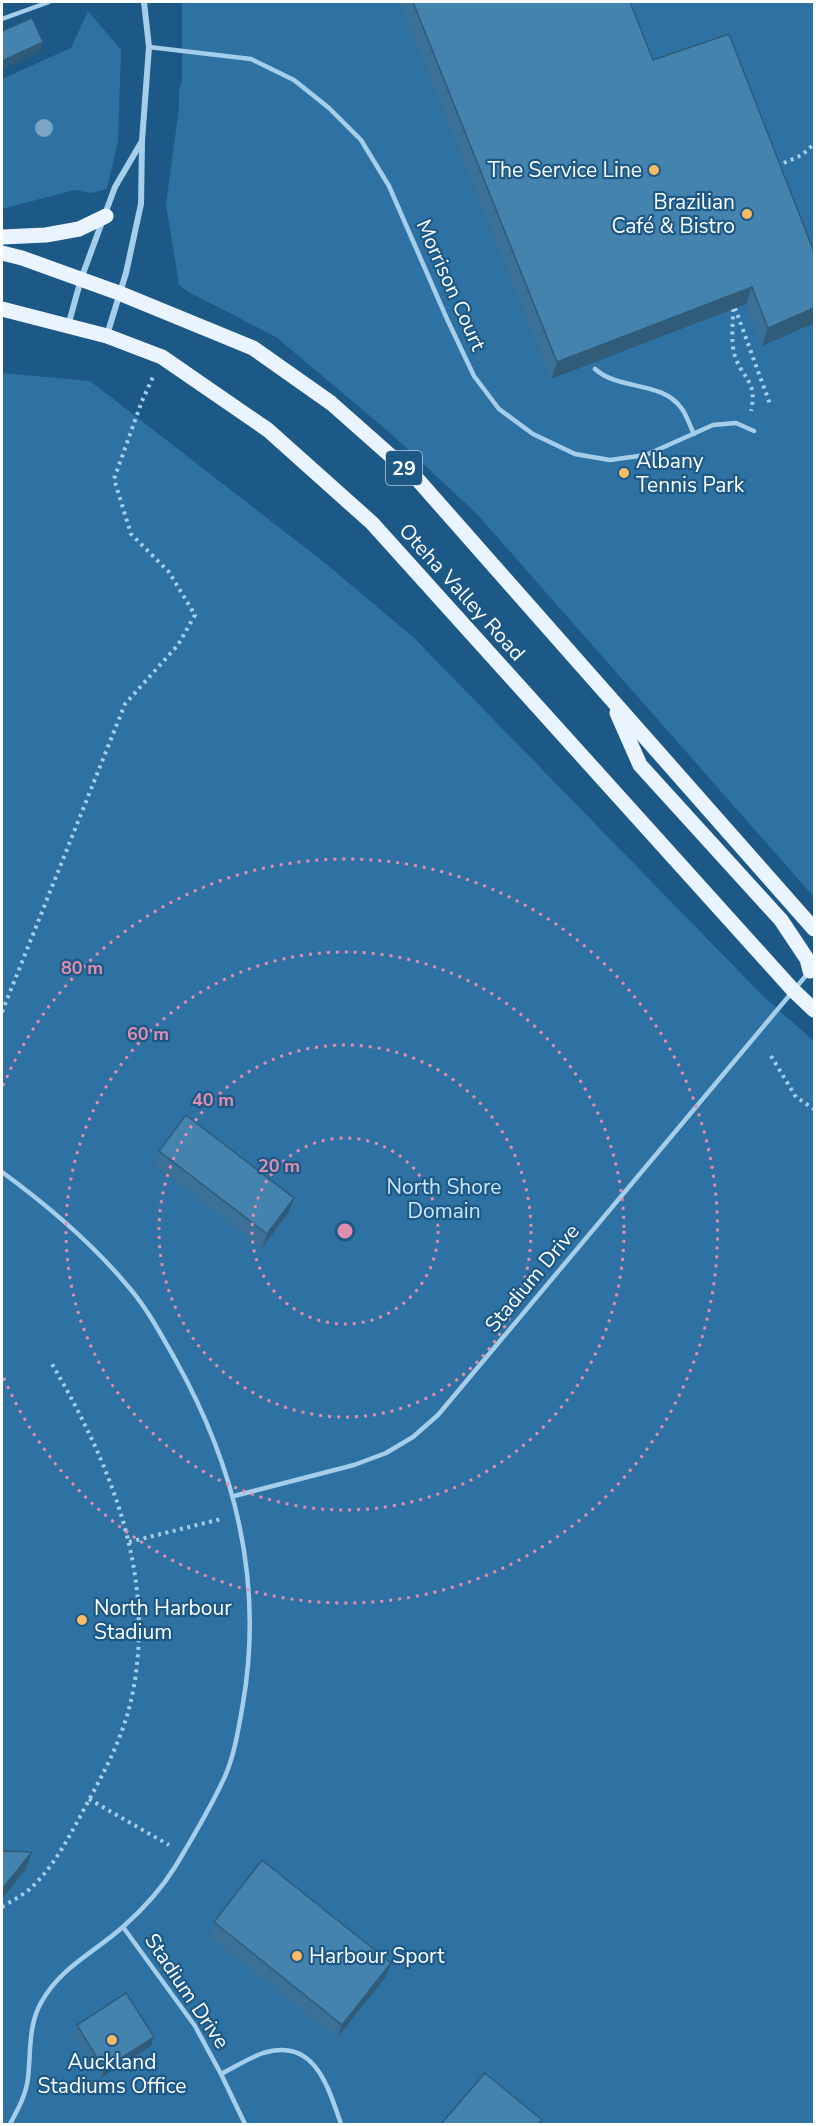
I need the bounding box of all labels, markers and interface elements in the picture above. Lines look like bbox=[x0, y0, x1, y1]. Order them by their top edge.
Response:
place label: The Service Line bbox=[487, 156, 642, 184]
marker: The Service Line bbox=[647, 163, 661, 177]
place label: Brazilian Café & Bistro bbox=[611, 188, 735, 240]
marker: Brazilian Café & Bistro bbox=[740, 207, 754, 221]
street label: Morrison Court bbox=[410, 215, 493, 356]
place label: Albany Tennis Park bbox=[636, 447, 745, 499]
road number: 29 bbox=[386, 451, 422, 485]
marker: Albany Tennis Park bbox=[617, 466, 631, 480]
street label: Oteha Valley Road bbox=[393, 517, 531, 667]
text: 80 m bbox=[61, 956, 103, 980]
text: 60 m bbox=[127, 1022, 169, 1046]
text: 40 m bbox=[192, 1088, 234, 1112]
text: 20 m bbox=[258, 1154, 300, 1178]
park label: North Shore Domain bbox=[386, 1173, 502, 1225]
street label: Stadium Drive bbox=[478, 1218, 586, 1338]
centre of rings bbox=[335, 1221, 355, 1241]
place label: North Harbour Stadium bbox=[94, 1594, 232, 1646]
marker: North Harbour Stadium bbox=[75, 1613, 89, 1627]
street label: Stadium Drive bbox=[138, 1928, 236, 2054]
place label: Harbour Sport bbox=[309, 1942, 445, 1970]
marker: Harbour Sport bbox=[290, 1949, 304, 1963]
marker: Auckland Stadiums Office bbox=[105, 2033, 119, 2047]
place label: Auckland Stadiums Office bbox=[38, 2048, 186, 2100]

